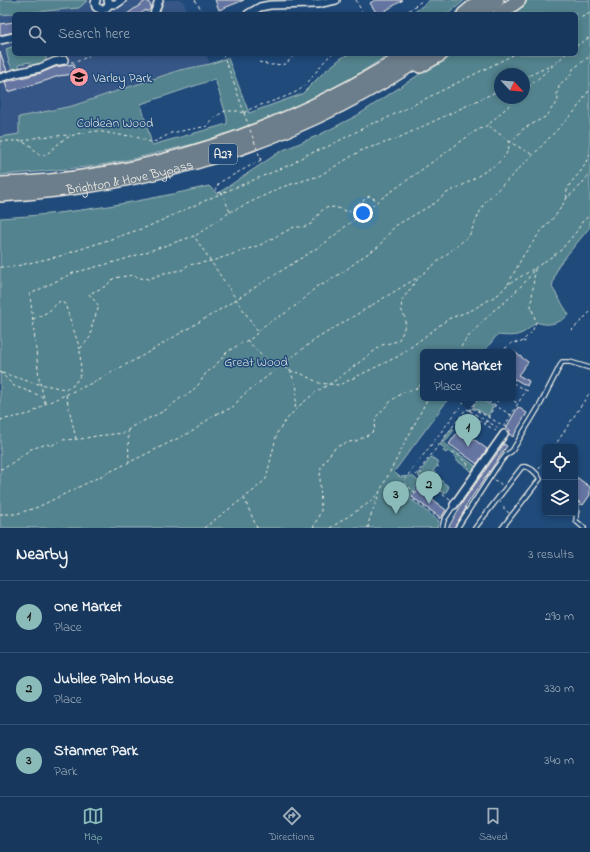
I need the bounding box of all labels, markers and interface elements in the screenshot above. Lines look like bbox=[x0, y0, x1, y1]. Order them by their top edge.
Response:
search box bbox=[12, 12, 578, 56]
icon: search bbox=[26, 23, 48, 45]
text: Search here bbox=[58, 23, 130, 45]
school or university icon: Varley Park bbox=[68, 66, 90, 88]
north arrow bbox=[494, 68, 530, 104]
place label: Varley Park bbox=[92, 69, 152, 89]
park label: Coldean Wood bbox=[77, 114, 154, 133]
road number: A27 bbox=[209, 144, 237, 164]
street label: Brighton & Hove Bypass bbox=[64, 155, 196, 200]
your location bbox=[353, 203, 373, 223]
popup bbox=[420, 349, 516, 401]
park label: Great Wood bbox=[224, 353, 288, 372]
text: One Market bbox=[434, 355, 502, 377]
text: Place bbox=[434, 377, 462, 396]
pin: 1 bbox=[455, 414, 481, 447]
map controls bbox=[542, 444, 578, 516]
button: locate bbox=[542, 444, 578, 480]
pin: 2 bbox=[416, 471, 442, 504]
button: layers bbox=[542, 480, 578, 516]
pin: 3 bbox=[383, 481, 409, 514]
text: Nearby bbox=[16, 542, 68, 567]
text: 3 results bbox=[528, 545, 574, 564]
text: One Market bbox=[54, 596, 122, 618]
text: 1 bbox=[27, 607, 31, 626]
text: 290 m bbox=[545, 607, 574, 626]
text: Place bbox=[54, 618, 82, 637]
text: Jubilee Palm House bbox=[54, 668, 173, 690]
text: 2 bbox=[26, 679, 32, 698]
text: 330 m bbox=[544, 679, 574, 698]
text: Place bbox=[54, 690, 82, 709]
text: Stanmer Park bbox=[54, 740, 138, 762]
text: 3 bbox=[26, 751, 32, 770]
text: 340 m bbox=[544, 751, 574, 770]
text: Park bbox=[54, 762, 78, 781]
tab: Map bbox=[82, 805, 104, 845]
tab: Directions bbox=[269, 805, 315, 845]
tab: Saved bbox=[479, 805, 508, 845]

